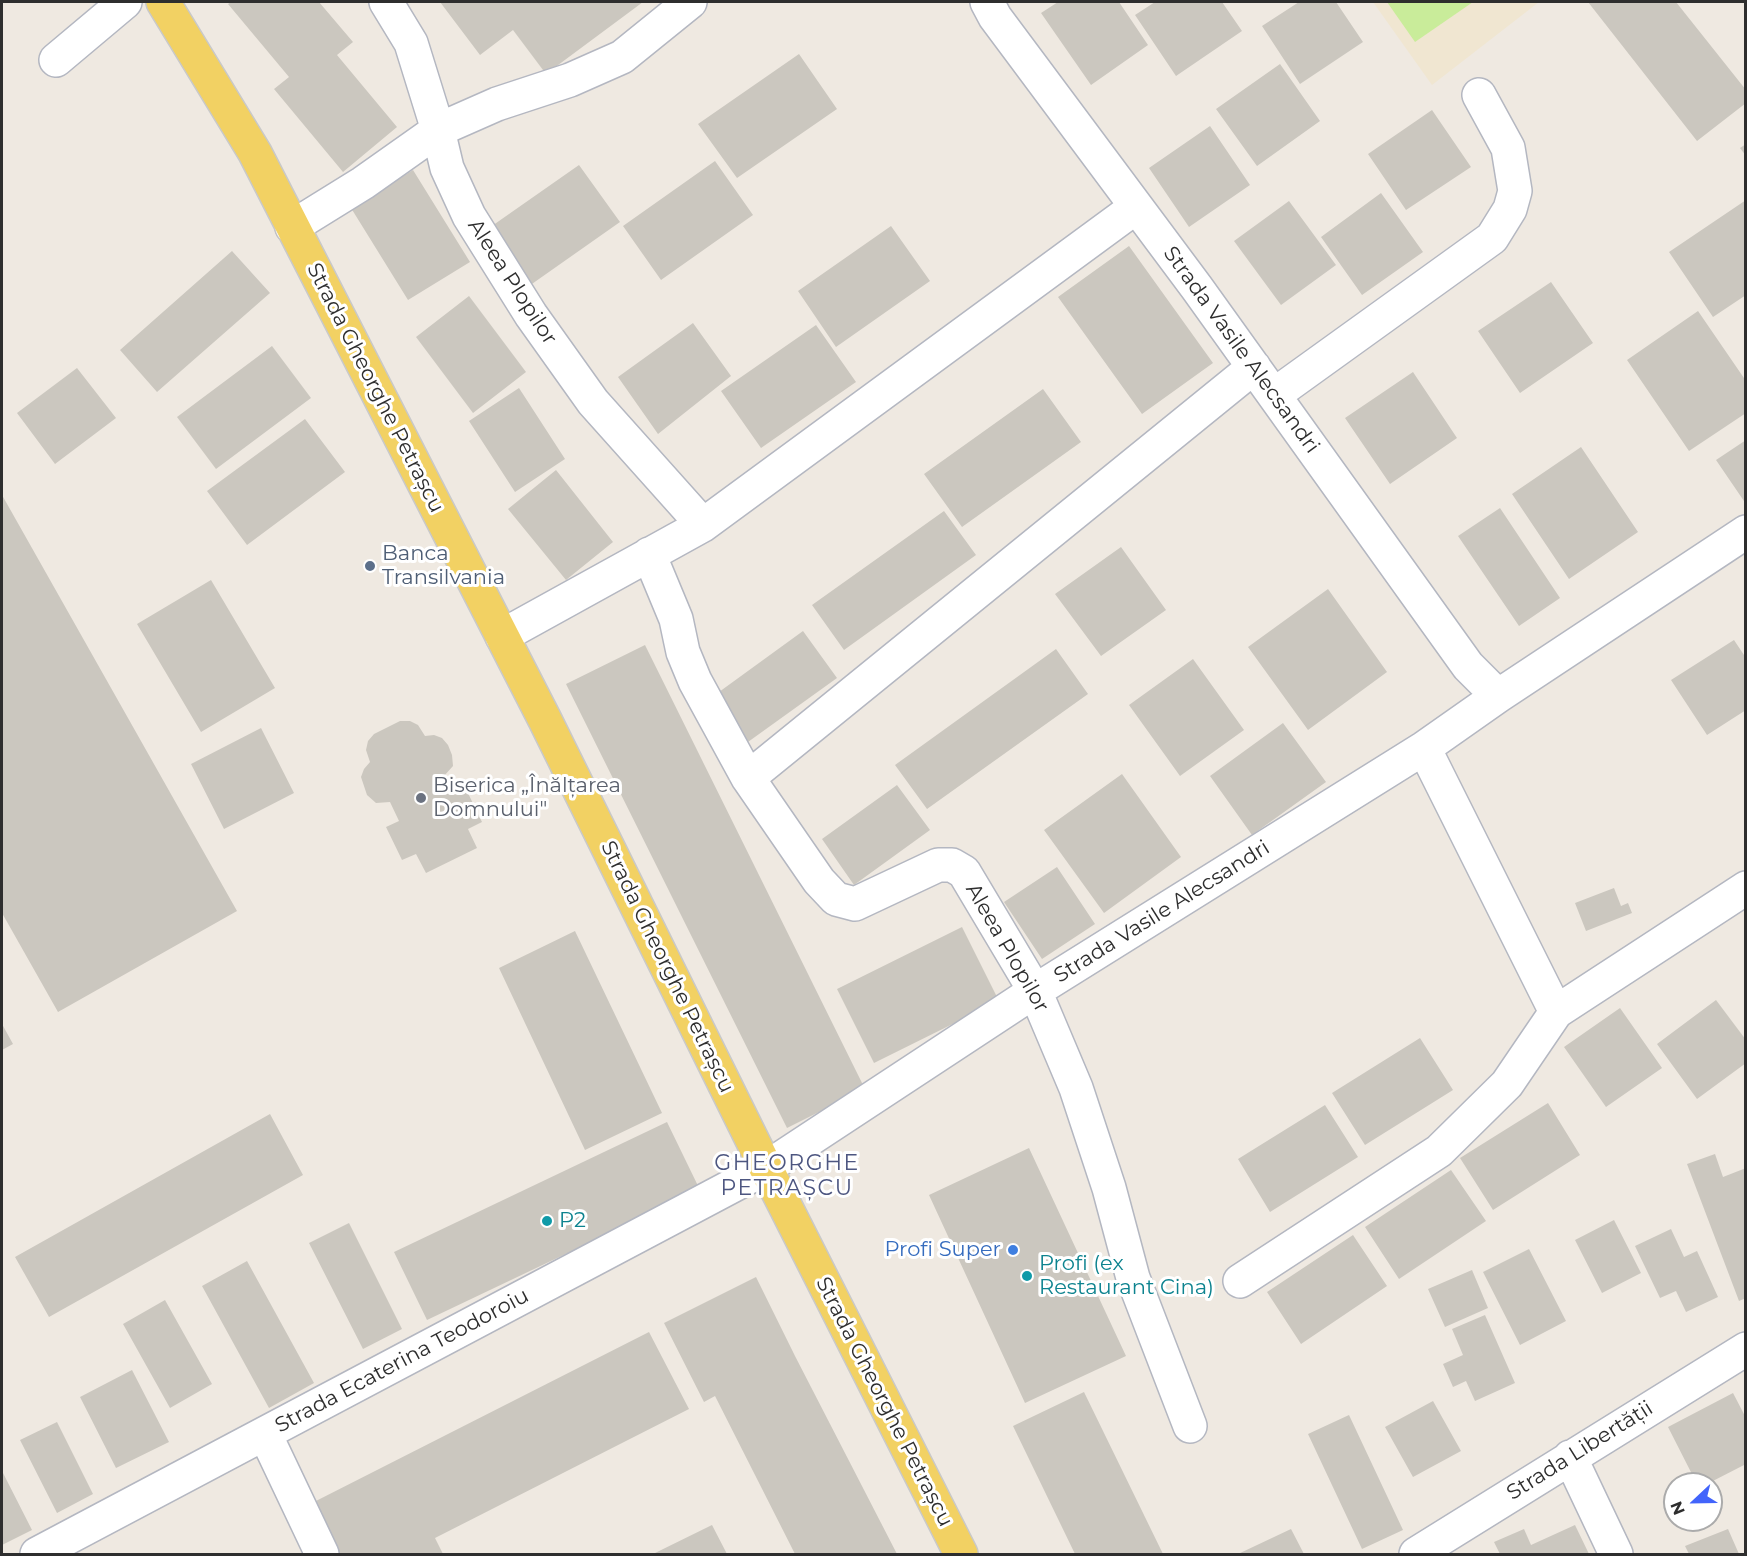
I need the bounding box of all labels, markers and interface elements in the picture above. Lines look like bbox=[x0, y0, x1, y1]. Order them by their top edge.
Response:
street label: Aleea Plopilor bbox=[462, 214, 562, 350]
street label: Strada Vasile Alecsandri bbox=[1158, 242, 1324, 458]
street label: Strada Gheorghe Petrașcu bbox=[301, 259, 449, 517]
place label: Banca Transilvania bbox=[382, 541, 505, 591]
marker: Banca Transilvania bbox=[363, 559, 377, 573]
place label: Biserica „Înălțarea Domnului" bbox=[433, 773, 621, 823]
marker: Biserica „Înălțarea Domnului" bbox=[414, 791, 428, 805]
street label: Strada Vasile Alecsandri bbox=[1050, 835, 1274, 989]
street label: Strada Gheorghe Petrașcu bbox=[595, 837, 739, 1097]
street label: Aleea Plopilor bbox=[960, 879, 1054, 1017]
district label: GHEORGHE PETRAȘCU bbox=[714, 1151, 860, 1202]
place label: P2 bbox=[559, 1208, 586, 1234]
marker: P2 bbox=[540, 1214, 554, 1228]
place label: Profi Super bbox=[884, 1237, 1001, 1263]
marker: Profi Super bbox=[1006, 1243, 1020, 1257]
place label: Profi (ex Restaurant Cina) bbox=[1039, 1251, 1214, 1301]
marker: Profi (ex Restaurant Cina) bbox=[1020, 1269, 1034, 1283]
street label: Strada Gheorghe Petrașcu bbox=[810, 1273, 958, 1531]
street label: Strada Ecaterina Teodoroiu bbox=[271, 1283, 533, 1439]
street label: Strada Libertății bbox=[1502, 1396, 1658, 1506]
north arrow bbox=[1663, 1472, 1723, 1532]
text: N bbox=[1666, 1499, 1689, 1518]

